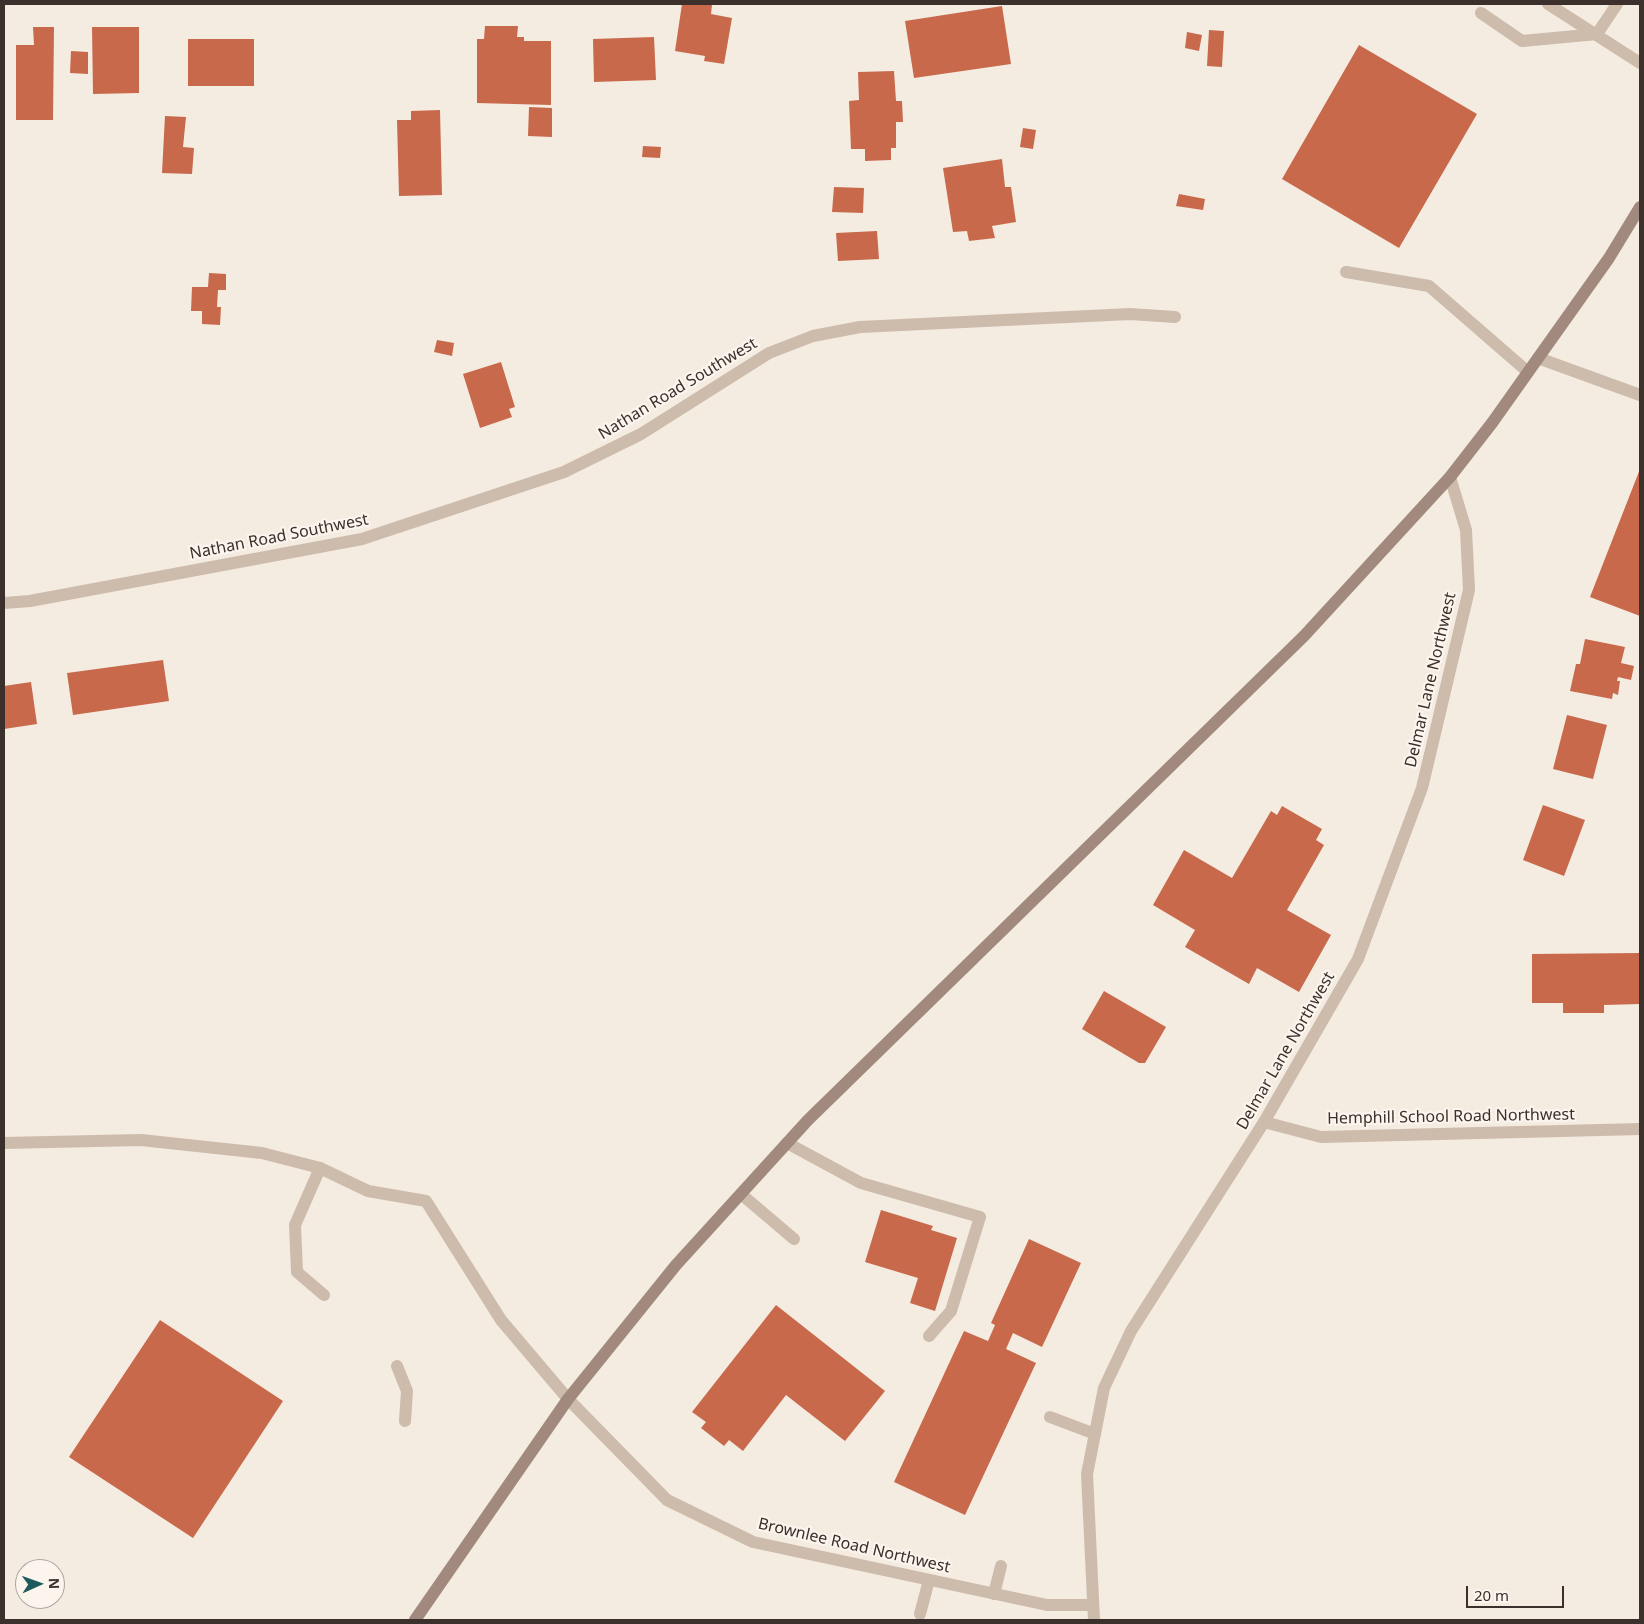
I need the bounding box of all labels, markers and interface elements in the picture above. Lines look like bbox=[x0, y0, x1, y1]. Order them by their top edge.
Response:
street label: Nathan Road Southwest bbox=[595, 334, 761, 444]
street label: Nathan Road Southwest bbox=[188, 510, 370, 564]
street label: Delmar Lane Northwest bbox=[1401, 591, 1461, 769]
street label: Delmar Lane Northwest bbox=[1233, 969, 1339, 1133]
street label: Hemphill School Road Northwest bbox=[1327, 1105, 1575, 1129]
street label: Brownlee Road Northwest bbox=[756, 1515, 952, 1577]
north arrow bbox=[15, 1559, 65, 1609]
scale bar bbox=[1469, 1576, 1566, 1608]
text: N bbox=[45, 1577, 64, 1590]
text: 20 m bbox=[1474, 1585, 1509, 1605]

